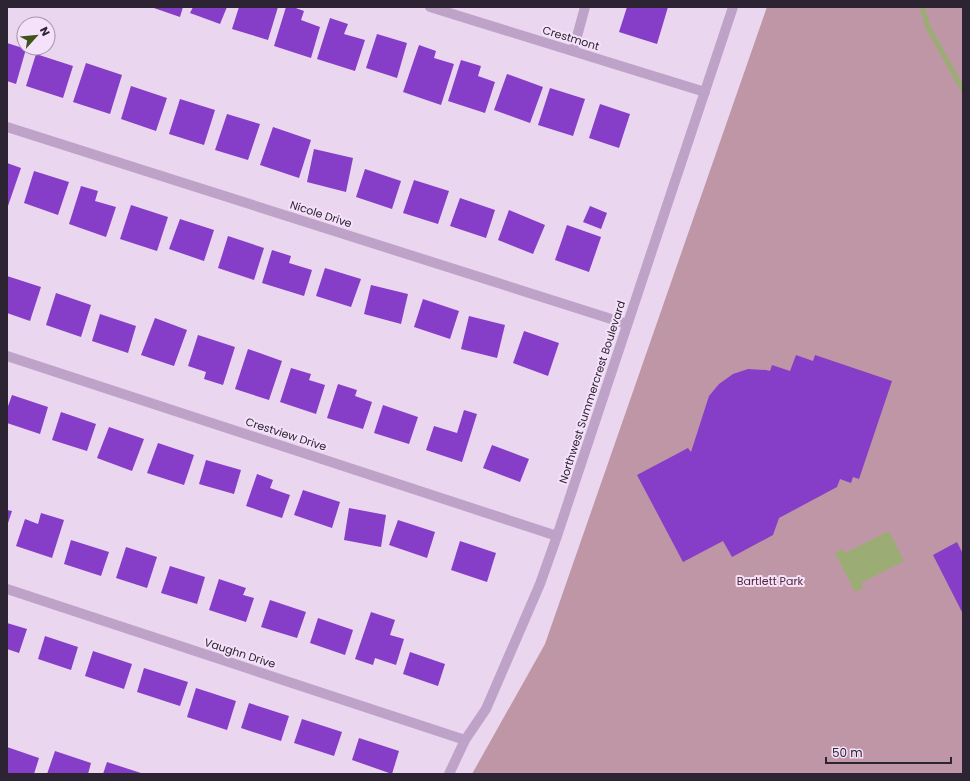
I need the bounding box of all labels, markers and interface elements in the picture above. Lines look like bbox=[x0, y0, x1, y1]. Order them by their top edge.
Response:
north arrow bbox=[16, 16, 56, 56]
street label: Crestmont bbox=[541, 22, 601, 54]
text: N bbox=[36, 24, 54, 39]
street label: Nicole Drive bbox=[288, 196, 354, 232]
street label: Northwest Summercrest Boulevard bbox=[555, 299, 629, 485]
street label: Crestview Drive bbox=[243, 413, 329, 455]
park label: Bartlett Park bbox=[737, 573, 803, 589]
street label: Vaughn Drive bbox=[202, 634, 278, 672]
scale bar bbox=[826, 739, 951, 765]
text: 50 m bbox=[832, 744, 863, 761]

